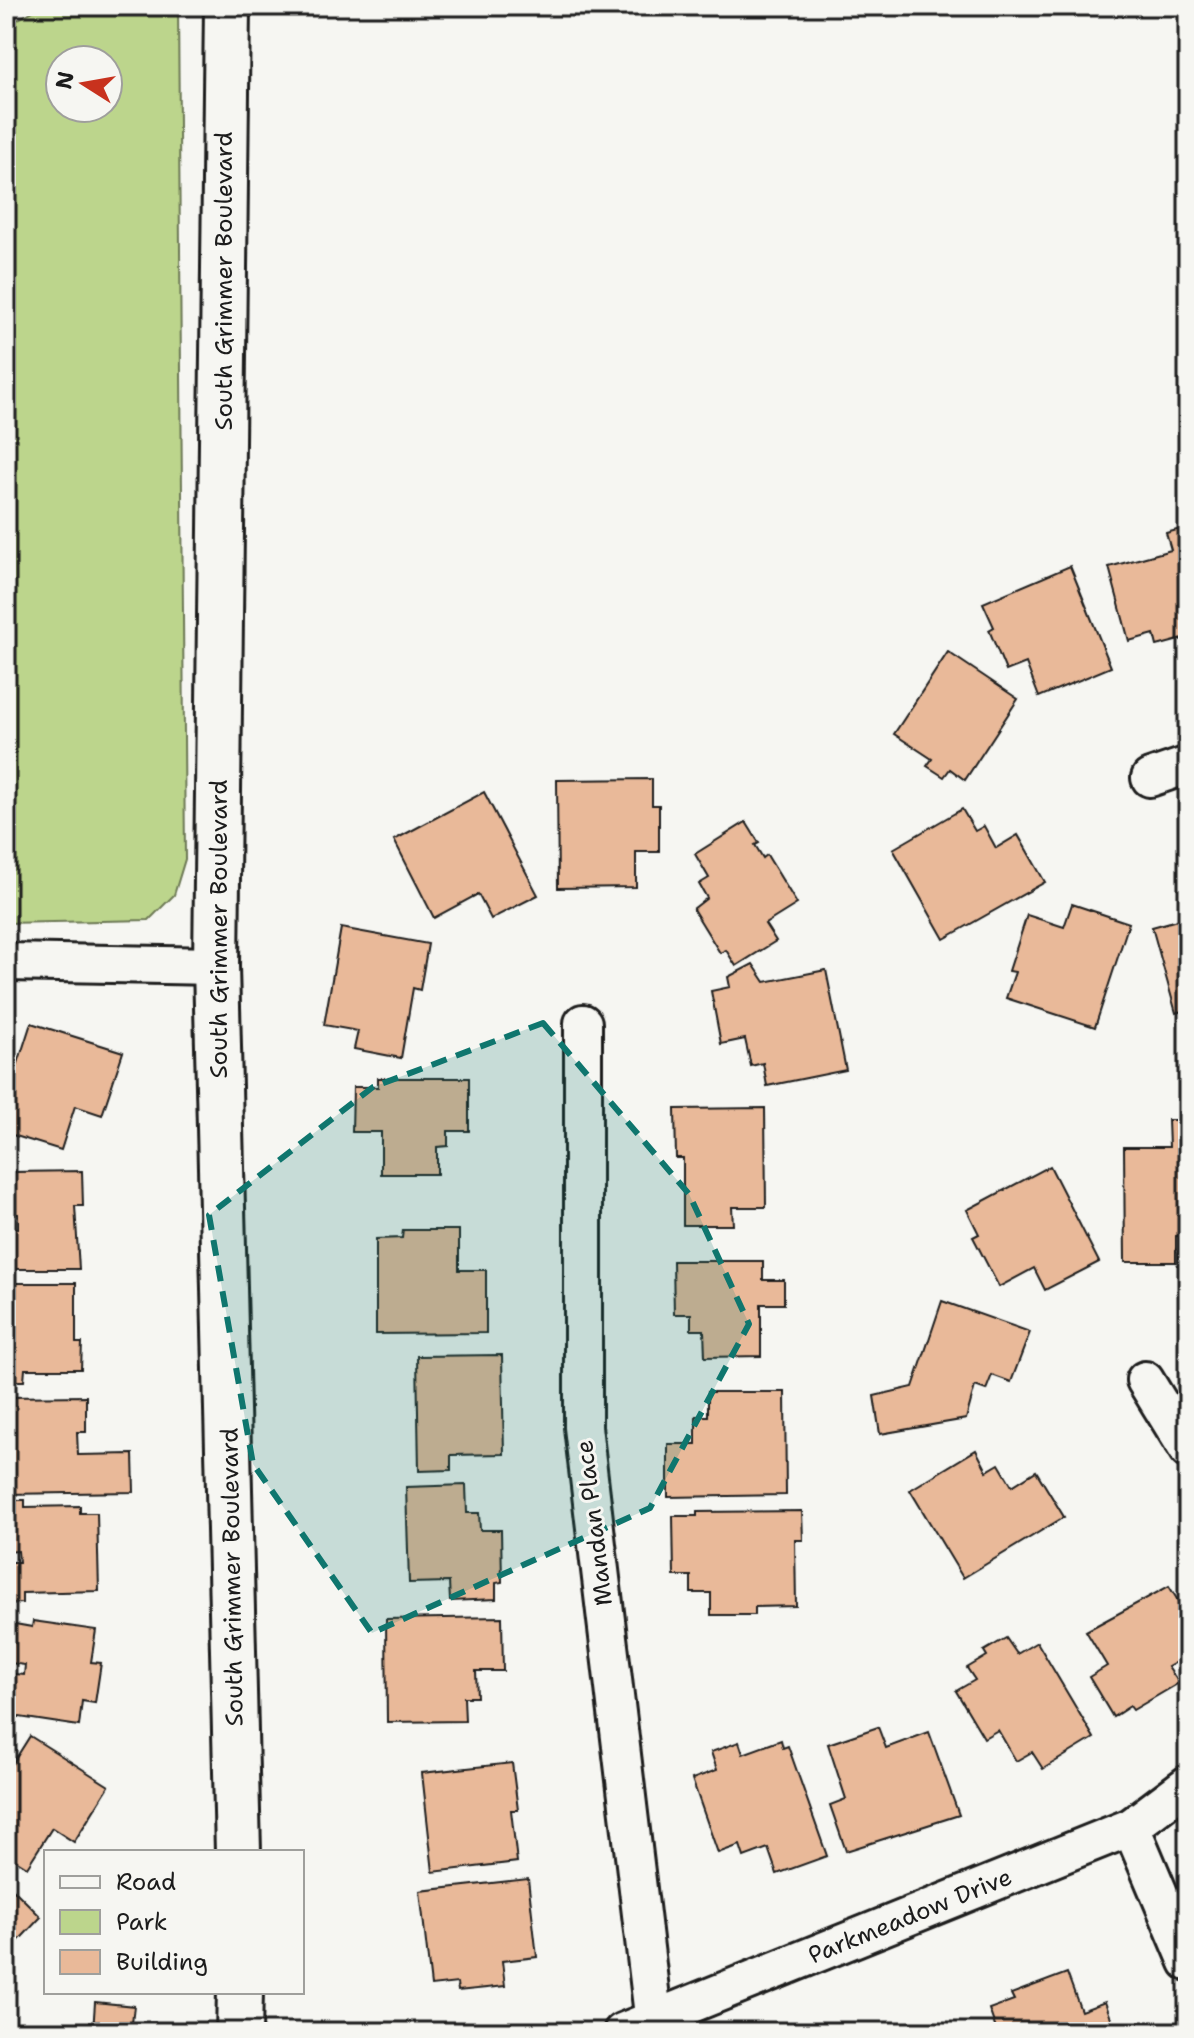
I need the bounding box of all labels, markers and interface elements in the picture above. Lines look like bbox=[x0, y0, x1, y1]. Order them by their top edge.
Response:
north arrow bbox=[44, 44, 124, 124]
text: N bbox=[49, 69, 81, 92]
street label: South Grimmer Boulevard bbox=[208, 132, 240, 430]
street label: South Grimmer Boulevard bbox=[203, 780, 235, 1078]
street label: South Grimmer Boulevard bbox=[213, 1427, 251, 1727]
street label: Mandan Place bbox=[568, 1438, 620, 1608]
legend bbox=[44, 1850, 304, 1994]
street label: Parkmeadow Drive bbox=[804, 1861, 1016, 1971]
text: Road bbox=[116, 1866, 176, 1898]
text: Park bbox=[116, 1906, 168, 1938]
text: Building bbox=[116, 1946, 208, 1978]

